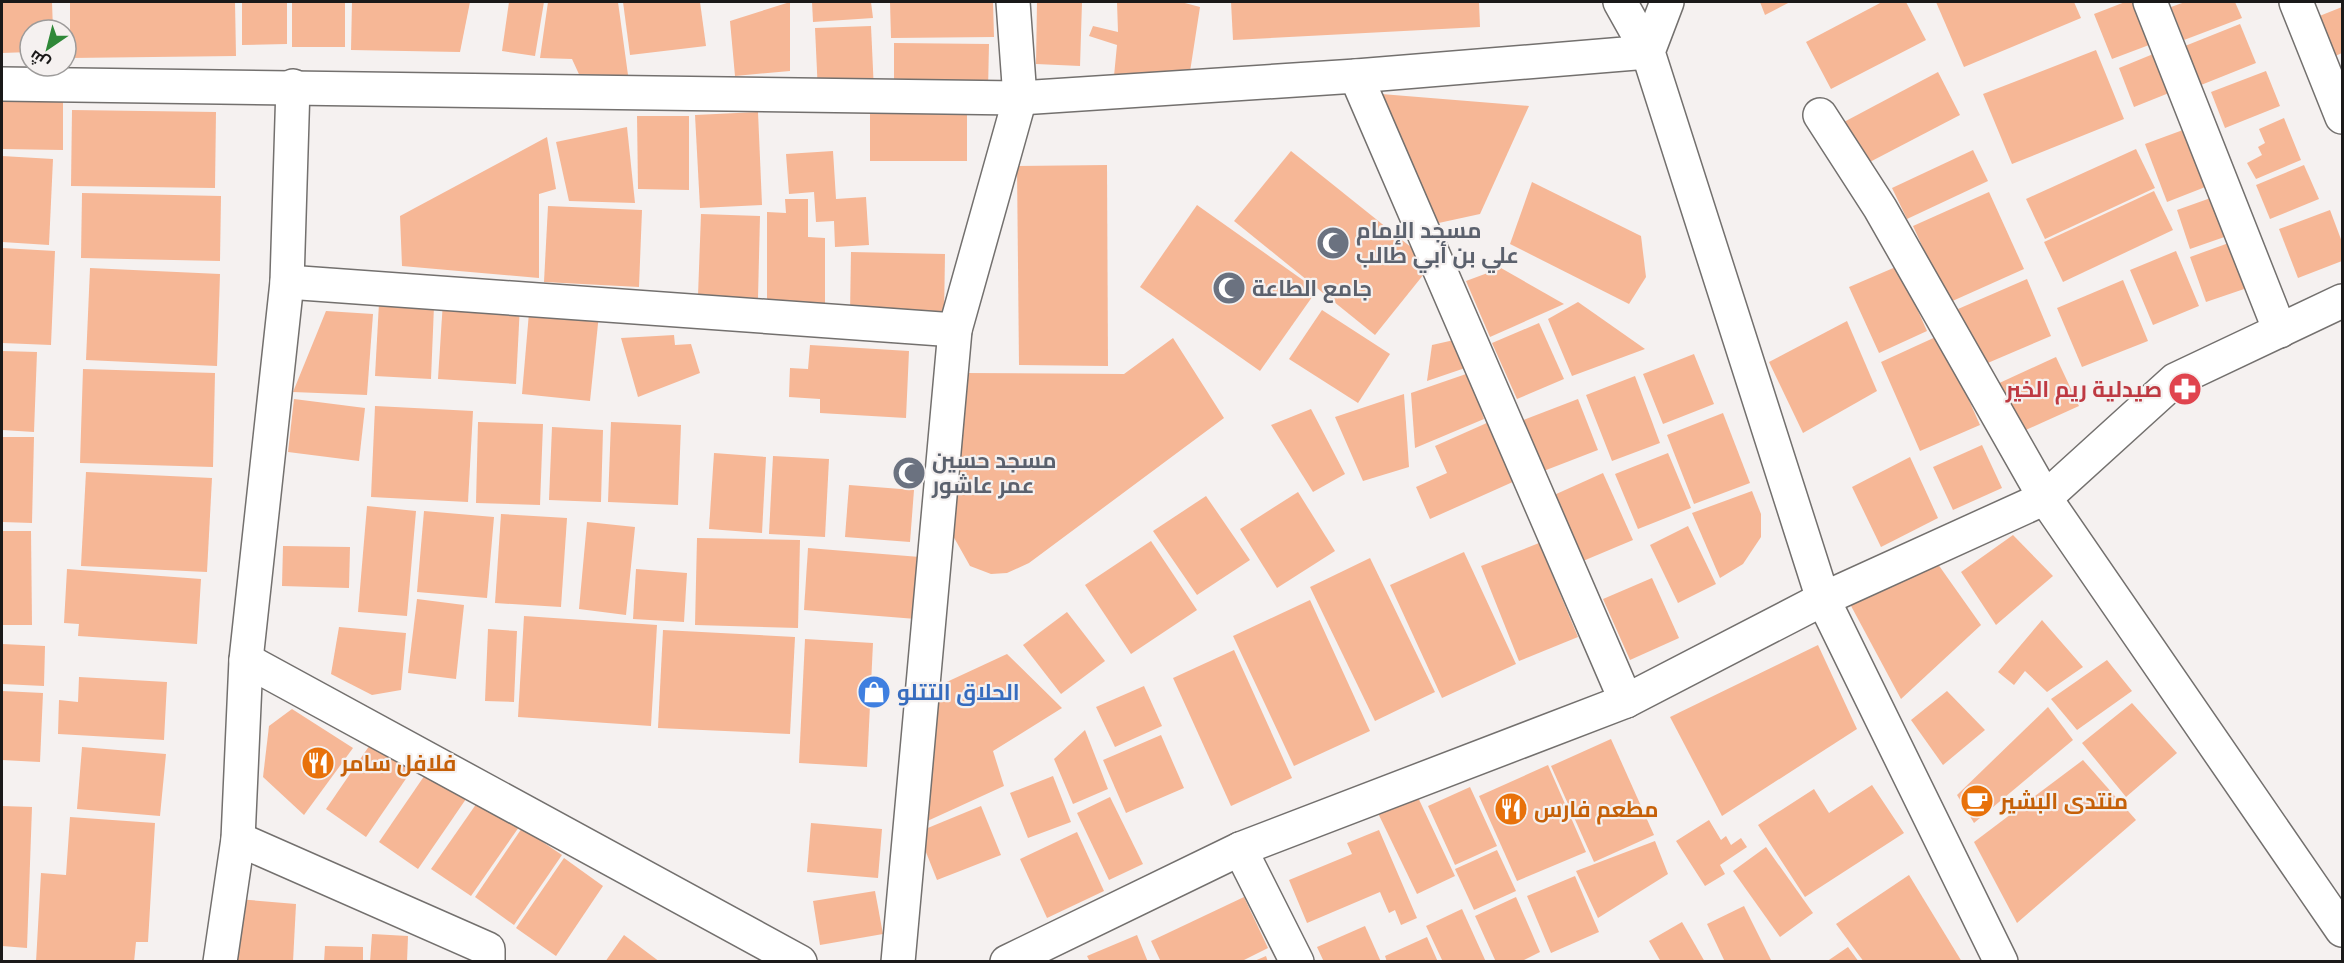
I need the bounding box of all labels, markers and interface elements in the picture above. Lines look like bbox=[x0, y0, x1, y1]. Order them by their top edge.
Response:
north arrow bbox=[18, 18, 78, 78]
text: ش bbox=[26, 46, 54, 74]
place label: مسجد الإمام علي بن أبي طالب bbox=[1356, 218, 1519, 273]
mosque icon: مسجد الإمام علي بن أبي طالب bbox=[1315, 225, 1351, 261]
mosque icon: جامع الطاعة bbox=[1211, 270, 1247, 306]
place label: جامع الطاعة bbox=[1252, 276, 1372, 303]
pharmacy icon: صيدلية ريم الخير bbox=[2167, 371, 2203, 407]
place label: صيدلية ريم الخير bbox=[2005, 377, 2162, 405]
place label: مسجد حسين عمر عاشور bbox=[931, 448, 1056, 499]
mosque icon: مسجد حسين عمر عاشور bbox=[891, 455, 927, 491]
shop icon: الحلاق التتلو bbox=[856, 674, 892, 710]
place label: الحلاق التتلو bbox=[897, 680, 1020, 706]
restaurant icon: فلافل سامر bbox=[300, 745, 336, 781]
place label: فلافل سامر bbox=[340, 751, 456, 777]
cafe icon: منتدى البشير bbox=[1959, 783, 1995, 819]
place label: منتدى البشير bbox=[1999, 789, 2128, 815]
restaurant icon: مطعم فارس bbox=[1493, 791, 1529, 827]
place label: مطعم فارس bbox=[1534, 797, 1658, 825]

